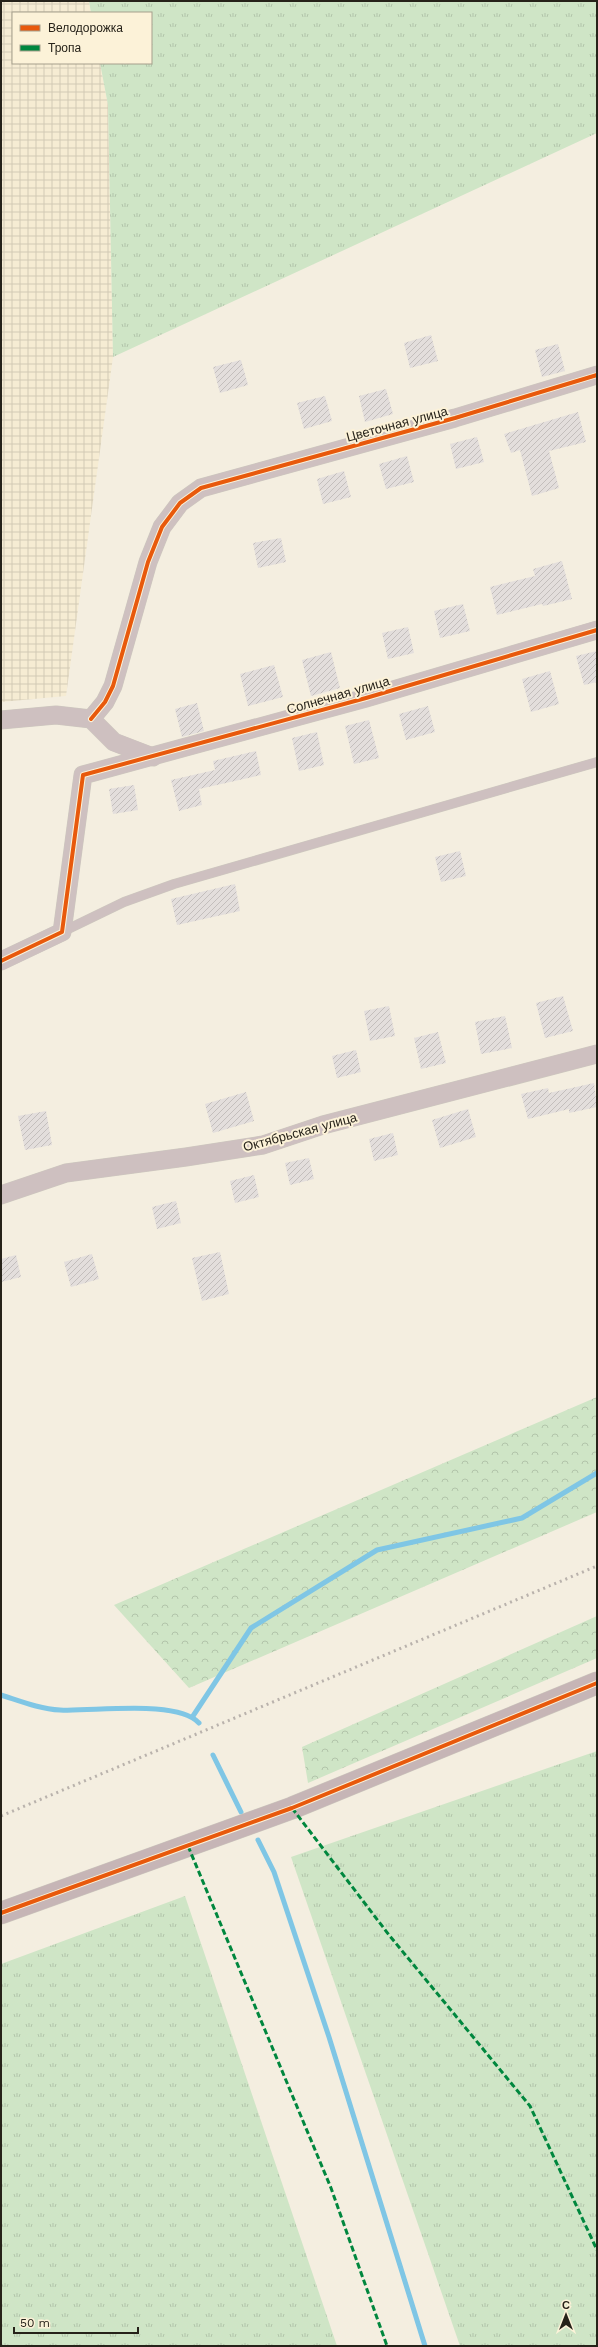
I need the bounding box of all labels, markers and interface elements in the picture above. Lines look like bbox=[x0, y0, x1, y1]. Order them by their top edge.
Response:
legend bbox=[12, 12, 152, 64]
text: Велодорожка bbox=[48, 21, 123, 35]
text: Тропа bbox=[48, 41, 82, 55]
street label: Цветочная улица bbox=[345, 403, 450, 445]
street label: Солнечная улица bbox=[285, 673, 392, 717]
street label: Октябрьская улица bbox=[241, 1109, 359, 1154]
north arrow bbox=[546, 2295, 586, 2335]
text: С bbox=[562, 2299, 570, 2312]
scale bar bbox=[14, 2309, 138, 2335]
text: 50 m bbox=[20, 2316, 50, 2330]

